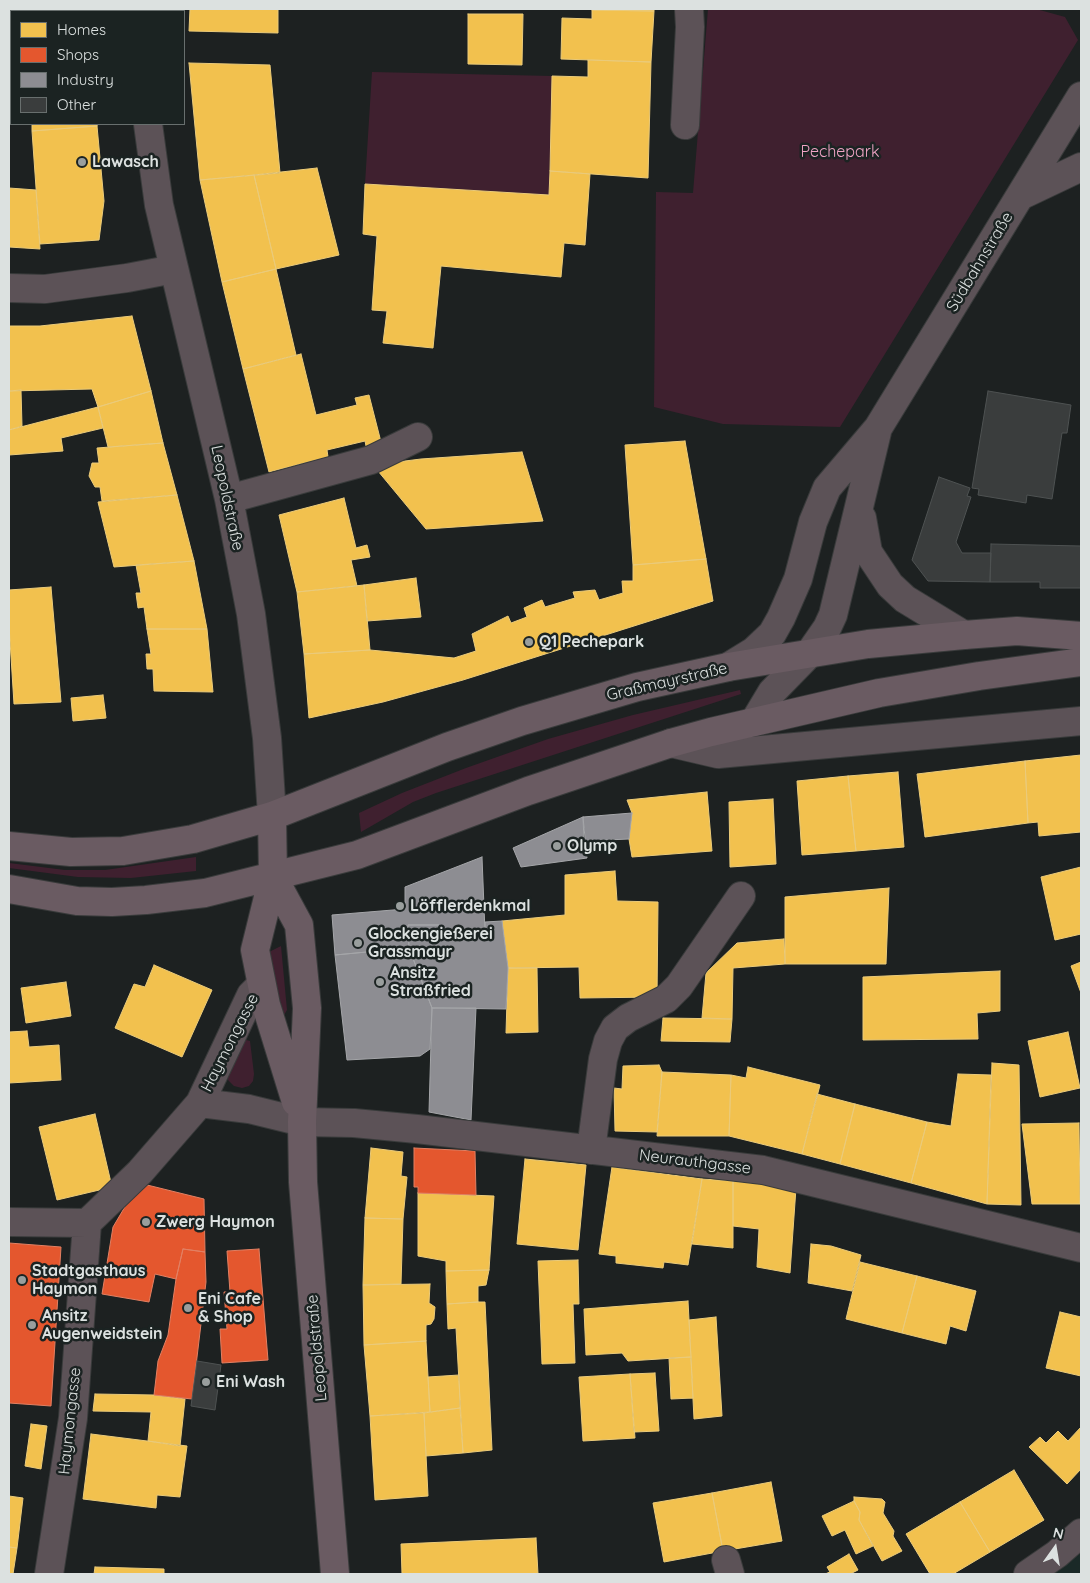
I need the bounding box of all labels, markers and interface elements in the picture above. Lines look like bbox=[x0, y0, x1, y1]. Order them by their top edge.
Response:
legend bbox=[10, 10, 185, 125]
text: Homes bbox=[57, 20, 106, 39]
text: Shops bbox=[57, 45, 99, 64]
text: Industry bbox=[57, 70, 114, 89]
text: Other bbox=[57, 95, 96, 114]
park label: Pechepark bbox=[801, 142, 879, 162]
place label: Lawasch bbox=[92, 152, 159, 172]
marker: Lawasch bbox=[76, 156, 88, 168]
street label: Südbahnstraße bbox=[943, 209, 1017, 315]
street label: Leopoldstraße bbox=[206, 444, 248, 552]
place label: Q1 Pechepark bbox=[539, 632, 644, 652]
marker: Q1 Pechepark bbox=[523, 636, 535, 648]
street label: Graßmayrstraße bbox=[605, 659, 729, 705]
place label: Olymp bbox=[567, 836, 617, 856]
marker: Olymp bbox=[551, 840, 563, 852]
place label: Löfflerdenkmal bbox=[410, 896, 531, 916]
marker: Löfflerdenkmal bbox=[394, 900, 406, 912]
place label: Glockengießerei Grassmayr bbox=[368, 924, 493, 962]
marker: Glockengießerei Grassmayr bbox=[352, 937, 364, 949]
place label: Ansitz Straßfried bbox=[390, 963, 471, 1001]
marker: Ansitz Straßfried bbox=[374, 976, 386, 988]
street label: Haymongasse bbox=[197, 991, 263, 1095]
street label: Neurauthgasse bbox=[638, 1146, 752, 1178]
place label: Zwerg Haymon bbox=[156, 1212, 275, 1232]
marker: Zwerg Haymon bbox=[140, 1216, 152, 1228]
place label: Stadtgasthaus Haymon bbox=[32, 1261, 145, 1299]
marker: Stadtgasthaus Haymon bbox=[16, 1274, 28, 1286]
place label: Eni Cafe & Shop bbox=[198, 1289, 261, 1327]
street label: Leopoldstraße bbox=[303, 1294, 331, 1402]
marker: Eni Cafe & Shop bbox=[182, 1302, 194, 1314]
place label: Ansitz Augenweidstein bbox=[42, 1306, 163, 1344]
marker: Ansitz Augenweidstein bbox=[26, 1319, 38, 1331]
street label: Haymongasse bbox=[55, 1367, 85, 1475]
place label: Eni Wash bbox=[216, 1372, 285, 1392]
marker: Eni Wash bbox=[200, 1376, 212, 1388]
north arrow bbox=[1030, 1523, 1080, 1573]
text: N bbox=[1051, 1523, 1065, 1543]

